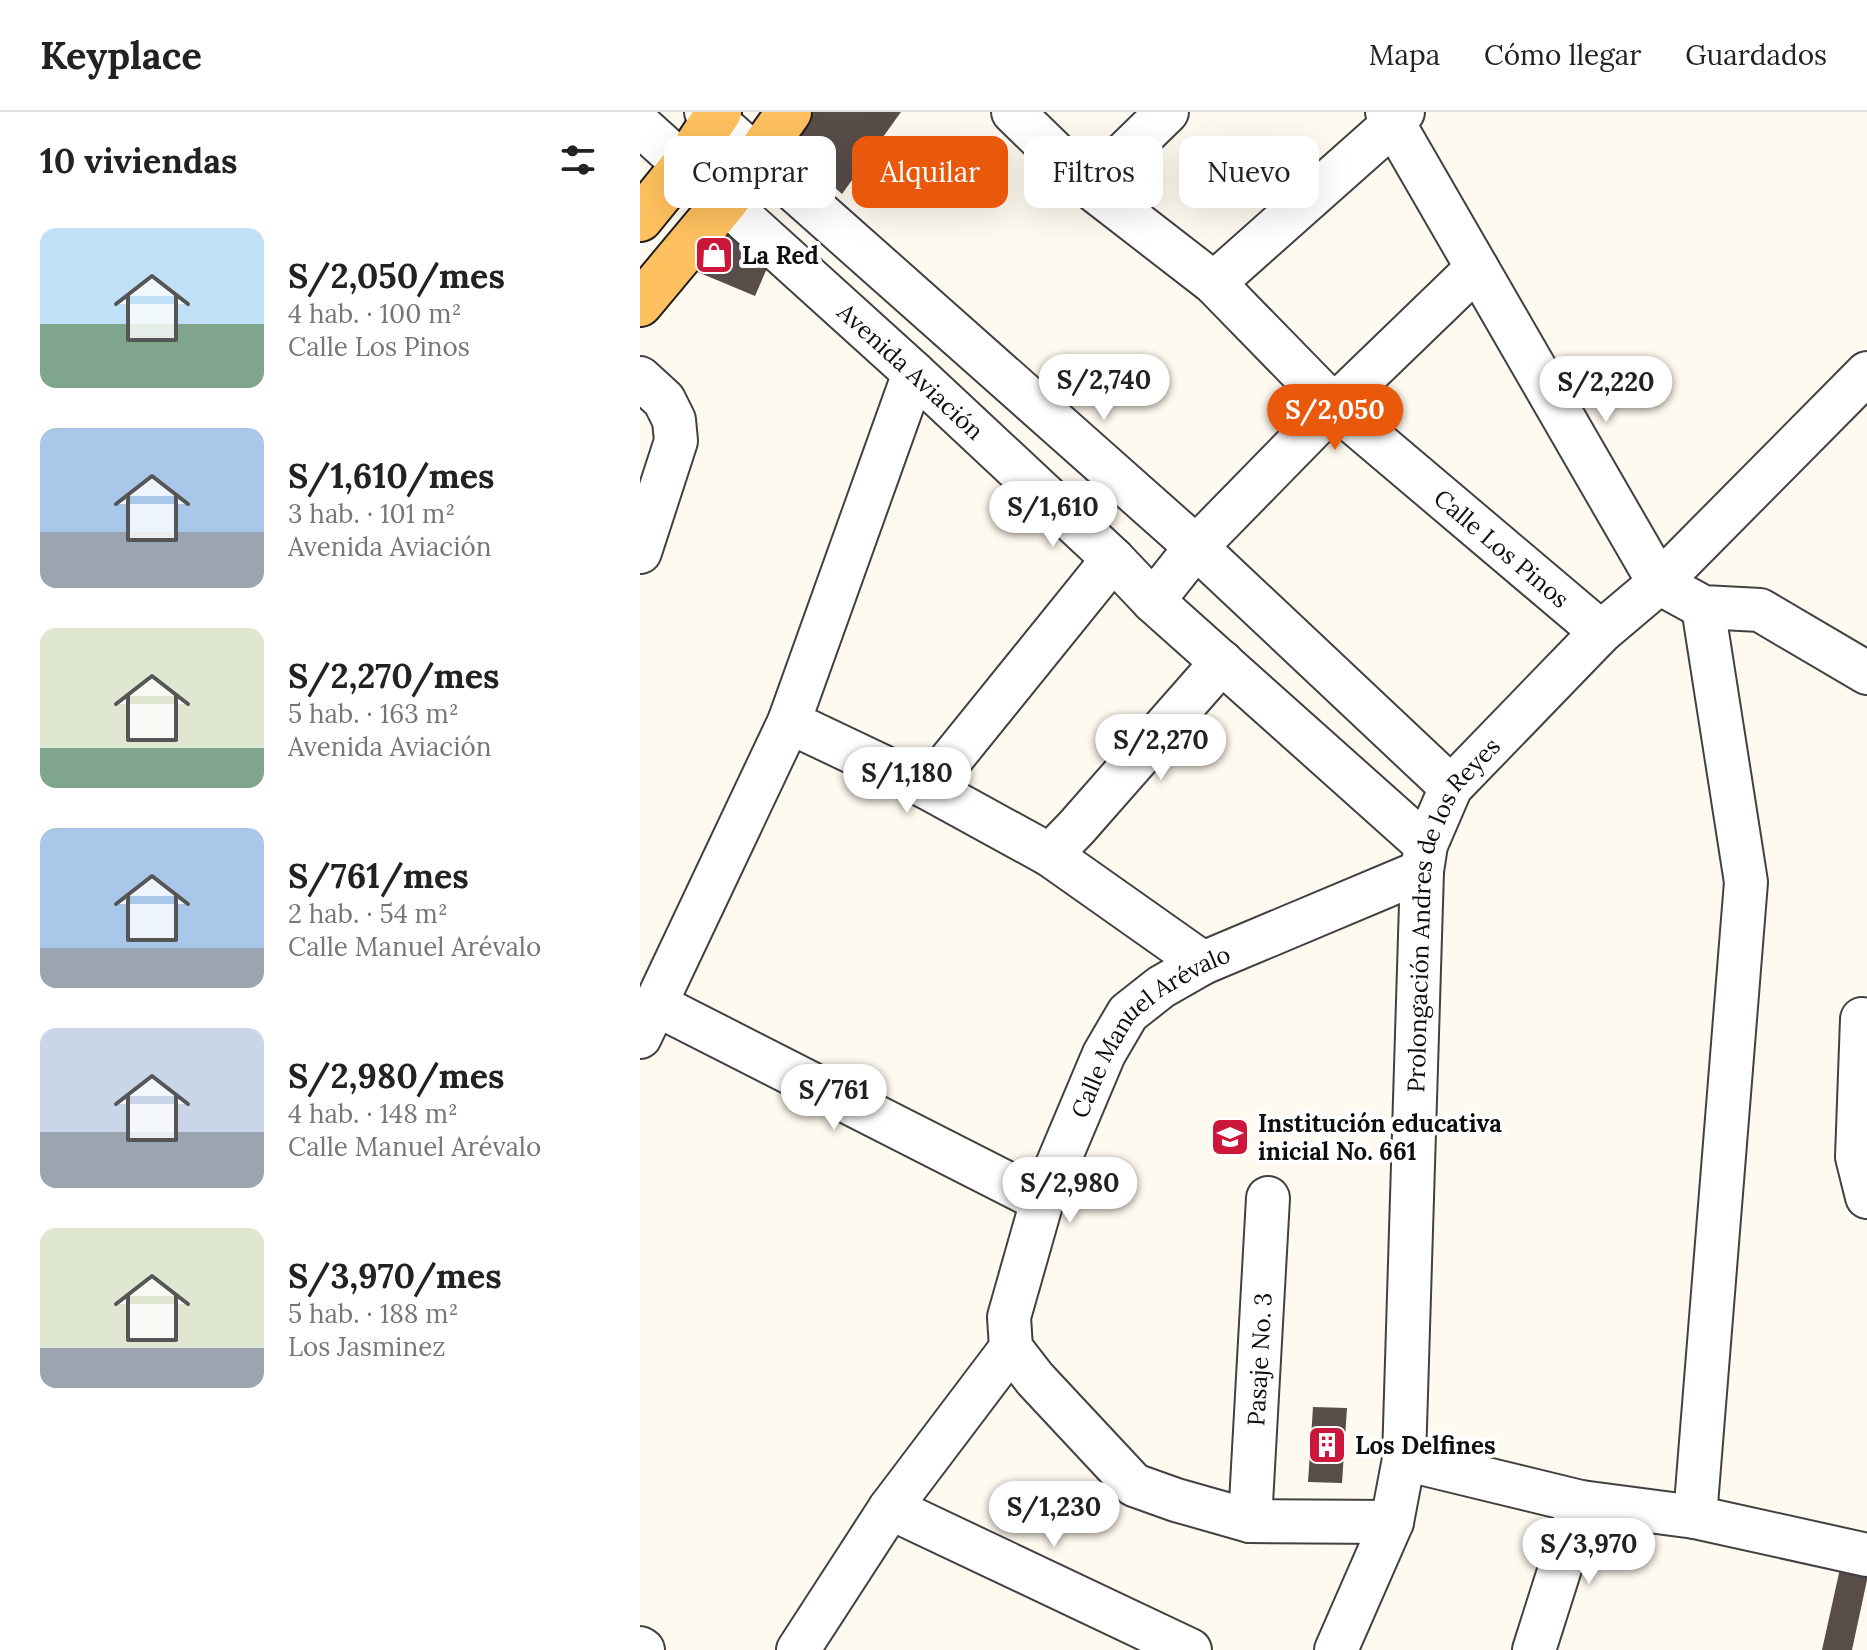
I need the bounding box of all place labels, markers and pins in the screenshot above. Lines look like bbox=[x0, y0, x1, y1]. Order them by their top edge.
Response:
shop icon: La Red bbox=[693, 234, 735, 276]
place label: La Red bbox=[742, 240, 819, 271]
pin: S/2,740 bbox=[1030, 354, 1178, 422]
pin: S/2,220 bbox=[1532, 356, 1680, 424]
pin: S/2,050 bbox=[1261, 384, 1409, 452]
pin: S/1,610 bbox=[979, 481, 1127, 549]
pin: S/2,270 bbox=[1087, 714, 1235, 782]
pin: S/1,180 bbox=[833, 747, 981, 815]
pin: S/761 bbox=[778, 1064, 890, 1132]
place label: Institución educativa inicial No. 661 bbox=[1258, 1108, 1502, 1167]
school or university icon: Institución educativa inicial No. 661 bbox=[1209, 1116, 1251, 1158]
pin: S/2,980 bbox=[996, 1157, 1144, 1225]
building icon: Los Delfines bbox=[1306, 1424, 1348, 1466]
place label: Los Delfines bbox=[1355, 1430, 1496, 1461]
pin: S/1,230 bbox=[980, 1481, 1128, 1549]
pin: S/3,970 bbox=[1515, 1518, 1663, 1586]

